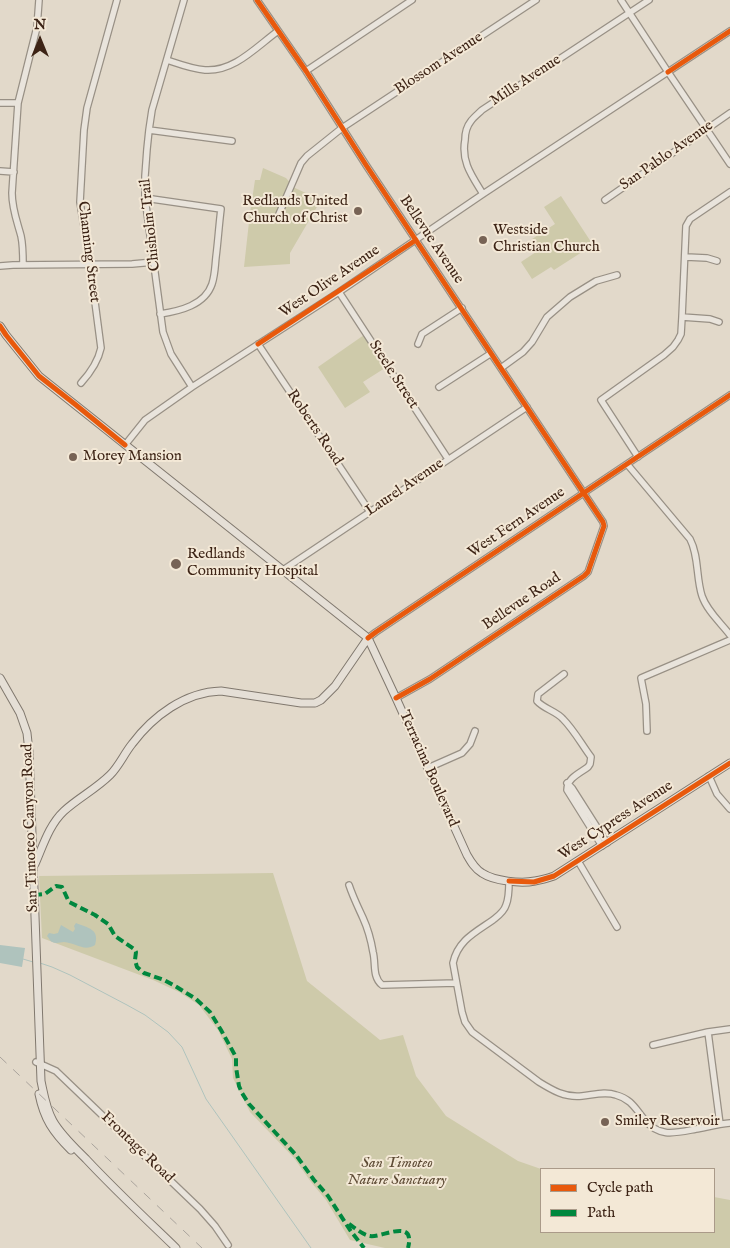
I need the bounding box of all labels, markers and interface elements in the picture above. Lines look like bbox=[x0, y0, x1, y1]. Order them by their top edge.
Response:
north arrow bbox=[15, 15, 65, 65]
text: N bbox=[34, 16, 46, 34]
street label: Blossom Avenue bbox=[392, 29, 486, 99]
street label: Mills Avenue bbox=[487, 51, 565, 111]
street label: San Pablo Avenue bbox=[617, 117, 717, 195]
street label: Chisholm Trail bbox=[137, 178, 165, 272]
place label: Redlands United Church of Christ bbox=[242, 193, 348, 228]
street label: Bellevue Avenue bbox=[395, 193, 467, 287]
street label: Channing Street bbox=[73, 200, 103, 304]
marker: Redlands United Church of Christ bbox=[352, 205, 364, 217]
place label: Westside Christian Church bbox=[493, 222, 600, 257]
marker: Westside Christian Church bbox=[477, 234, 489, 246]
street label: West Olive Avenue bbox=[276, 242, 384, 322]
street label: Steele Street bbox=[364, 337, 422, 413]
street label: Roberts Road bbox=[282, 387, 346, 469]
place label: Morey Mansion bbox=[83, 448, 182, 466]
marker: Morey Mansion bbox=[67, 451, 79, 463]
street label: Laurel Avenue bbox=[362, 455, 448, 521]
street label: West Fern Avenue bbox=[465, 484, 569, 562]
place label: Redlands Community Hospital bbox=[187, 546, 318, 581]
marker: Redlands Community Hospital bbox=[169, 557, 183, 571]
street label: Bellevue Road bbox=[480, 569, 564, 635]
street label: Terracina Boulevard bbox=[394, 708, 462, 830]
street label: San Timoteo Canyon Road bbox=[19, 743, 43, 913]
street label: West Cypress Avenue bbox=[556, 777, 676, 865]
street label: Frontage Road bbox=[97, 1109, 177, 1187]
place label: Smiley Reservoir bbox=[615, 1113, 720, 1131]
marker: Smiley Reservoir bbox=[599, 1116, 611, 1128]
park label: San Timoteo Nature Sanctuary bbox=[348, 1155, 446, 1190]
legend bbox=[540, 1168, 715, 1233]
text: Cycle path bbox=[587, 1178, 653, 1197]
text: Path bbox=[587, 1203, 615, 1222]

